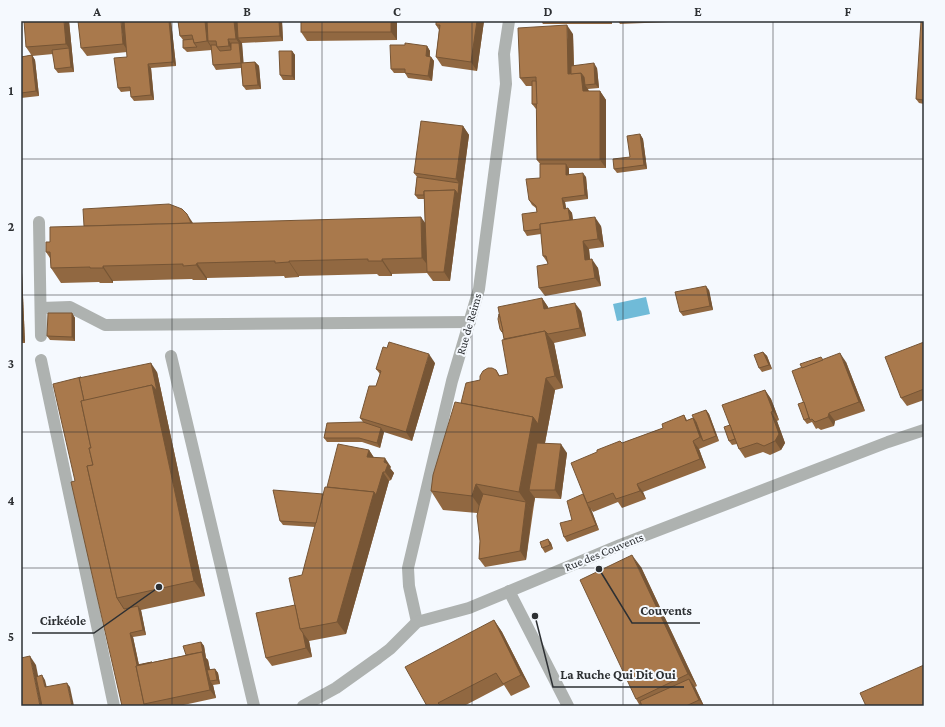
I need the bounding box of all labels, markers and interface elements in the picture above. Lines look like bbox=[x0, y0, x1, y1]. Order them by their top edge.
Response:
text: A bbox=[92, 4, 101, 19]
text: B bbox=[243, 4, 251, 19]
text: C bbox=[393, 4, 401, 19]
text: D bbox=[544, 4, 553, 19]
text: E bbox=[694, 4, 702, 19]
text: F bbox=[845, 4, 852, 19]
text: 1 bbox=[9, 83, 14, 98]
text: 2 bbox=[8, 219, 15, 234]
street label: Rue de Reims bbox=[454, 291, 485, 356]
text: 3 bbox=[8, 356, 14, 371]
text: 4 bbox=[7, 493, 15, 508]
street label: Rue des Couvents bbox=[562, 530, 646, 574]
callout: Couvents bbox=[632, 598, 700, 623]
text: Couvents bbox=[640, 603, 692, 618]
callout: Cirkéole bbox=[32, 608, 94, 633]
text: Cirkéole bbox=[40, 613, 86, 628]
text: 5 bbox=[8, 629, 14, 644]
callout: La Ruche Qui Dit Oui bbox=[553, 662, 684, 687]
text: La Ruche Qui Dit Oui bbox=[560, 667, 676, 682]

